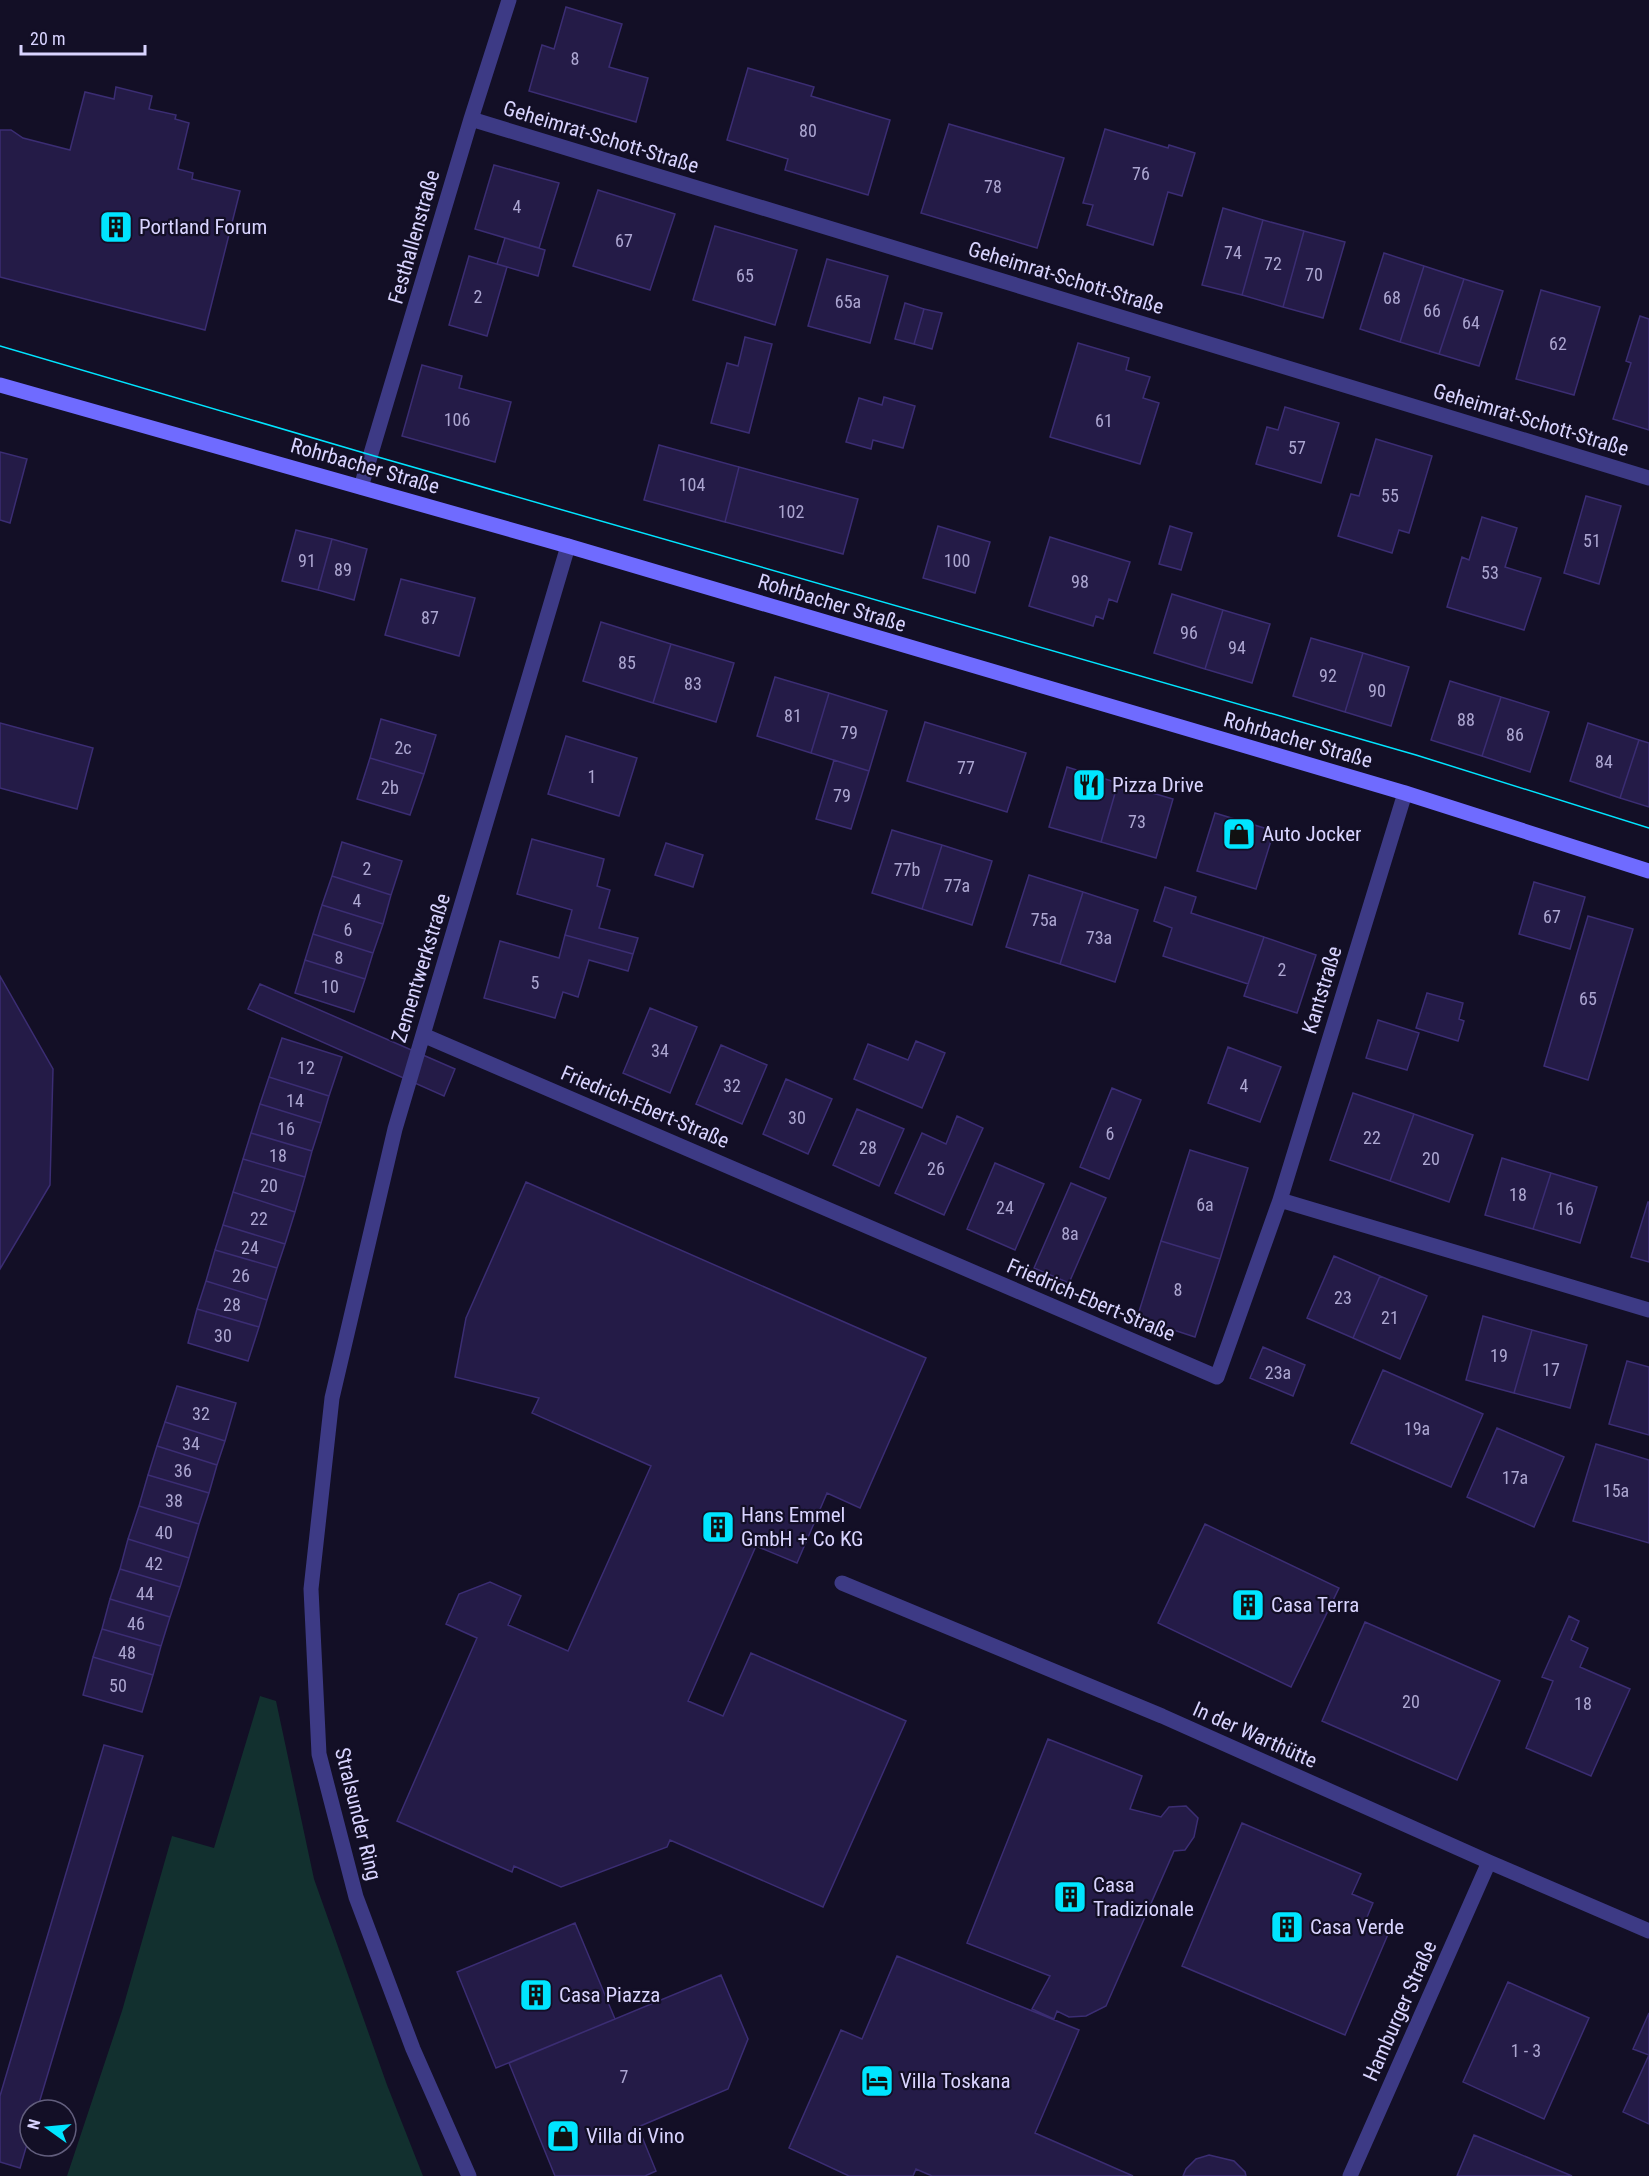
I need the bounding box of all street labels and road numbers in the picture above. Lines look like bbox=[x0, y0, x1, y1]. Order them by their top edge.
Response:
street label: Geheimrat-Schott-Straße bbox=[500, 96, 702, 178]
street label: Festhallenstraße bbox=[383, 167, 445, 307]
street label: Geheimrat-Schott-Straße bbox=[965, 237, 1167, 319]
street label: Geheimrat-Schott-Straße bbox=[1430, 379, 1632, 461]
street label: Rohrbacher Straße bbox=[288, 433, 442, 499]
street label: Rohrbacher Straße bbox=[755, 569, 909, 637]
street label: Rohrbacher Straße bbox=[1221, 707, 1375, 773]
street label: Zementwerkstraße bbox=[387, 890, 455, 1045]
street label: Kantstraße bbox=[1297, 943, 1347, 1037]
street label: Friedrich-Ebert-Straße bbox=[557, 1061, 733, 1153]
street label: Friedrich-Ebert-Straße bbox=[1003, 1254, 1179, 1346]
street label: In der Warthütte bbox=[1189, 1697, 1321, 1773]
street label: Stralsunder Ring bbox=[330, 1745, 386, 1883]
street label: Hamburger Straße bbox=[1358, 1937, 1442, 2085]

